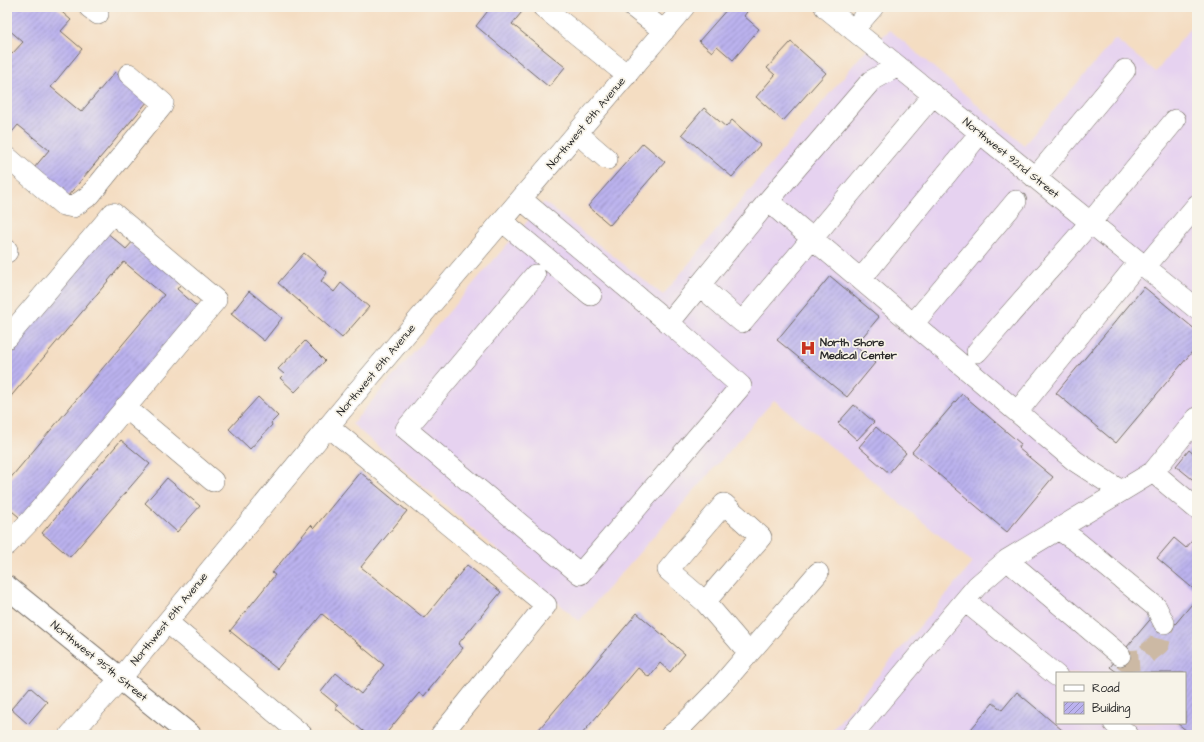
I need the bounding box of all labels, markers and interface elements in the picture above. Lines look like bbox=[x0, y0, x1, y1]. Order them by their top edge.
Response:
street label: Northwest 8th Avenue bbox=[543, 74, 629, 172]
street label: Northwest 92nd Street bbox=[960, 114, 1063, 202]
street label: Northwest 8th Avenue bbox=[333, 321, 419, 419]
place label: North Shore Medical Center bbox=[820, 335, 898, 363]
hospital icon: North Shore Medical Center bbox=[799, 339, 817, 357]
street label: Northwest 8th Avenue bbox=[127, 569, 211, 669]
street label: Northwest 95th Street bbox=[47, 617, 151, 705]
legend bbox=[1056, 672, 1186, 724]
text: Road bbox=[1092, 680, 1120, 697]
text: Building bbox=[1092, 700, 1130, 718]

